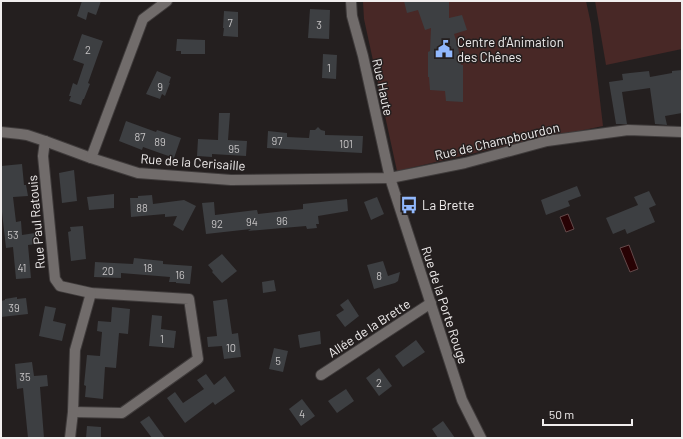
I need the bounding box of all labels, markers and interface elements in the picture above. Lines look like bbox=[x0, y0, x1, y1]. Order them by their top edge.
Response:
house number: 7 bbox=[227, 16, 233, 29]
house number: 3 bbox=[316, 18, 322, 31]
place label: Centre d’Animation des Chênes bbox=[457, 34, 564, 65]
public building icon: Centre d’Animation des Chênes bbox=[434, 39, 454, 59]
house number: 2 bbox=[85, 43, 91, 56]
street label: Rue Haute bbox=[369, 57, 397, 117]
house number: 1 bbox=[327, 61, 331, 74]
house number: 9 bbox=[157, 80, 163, 93]
street label: Rue de Champbourdon bbox=[433, 119, 561, 163]
house number: 87 bbox=[135, 130, 145, 143]
house number: 97 bbox=[272, 134, 282, 147]
house number: 89 bbox=[154, 135, 166, 148]
house number: 101 bbox=[339, 137, 353, 150]
house number: 95 bbox=[228, 142, 240, 155]
street label: Rue de la Cerisaille bbox=[140, 150, 246, 174]
street label: Rue Paul Ratouis bbox=[24, 174, 48, 270]
bus stop icon: La Brette bbox=[399, 195, 419, 215]
place label: La Brette bbox=[422, 197, 475, 213]
house number: 88 bbox=[136, 201, 148, 214]
house number: 96 bbox=[276, 214, 288, 227]
house number: 94 bbox=[246, 215, 258, 228]
house number: 92 bbox=[211, 217, 223, 230]
house number: 53 bbox=[7, 228, 19, 241]
street label: Rue de la Porte Rouge bbox=[418, 244, 472, 366]
house number: 41 bbox=[18, 261, 26, 274]
house number: 18 bbox=[143, 261, 153, 274]
house number: 20 bbox=[102, 264, 114, 277]
house number: 16 bbox=[175, 268, 185, 281]
house number: 8 bbox=[376, 269, 382, 282]
street label: Allée de la Brette bbox=[325, 295, 413, 361]
house number: 39 bbox=[8, 301, 20, 314]
house number: 1 bbox=[160, 332, 164, 345]
house number: 10 bbox=[226, 341, 236, 354]
house number: 5 bbox=[275, 354, 281, 367]
house number: 35 bbox=[19, 370, 31, 383]
house number: 2 bbox=[376, 376, 382, 389]
scale bar bbox=[543, 401, 632, 427]
house number: 4 bbox=[299, 407, 305, 420]
text: 50 m bbox=[549, 407, 574, 421]

